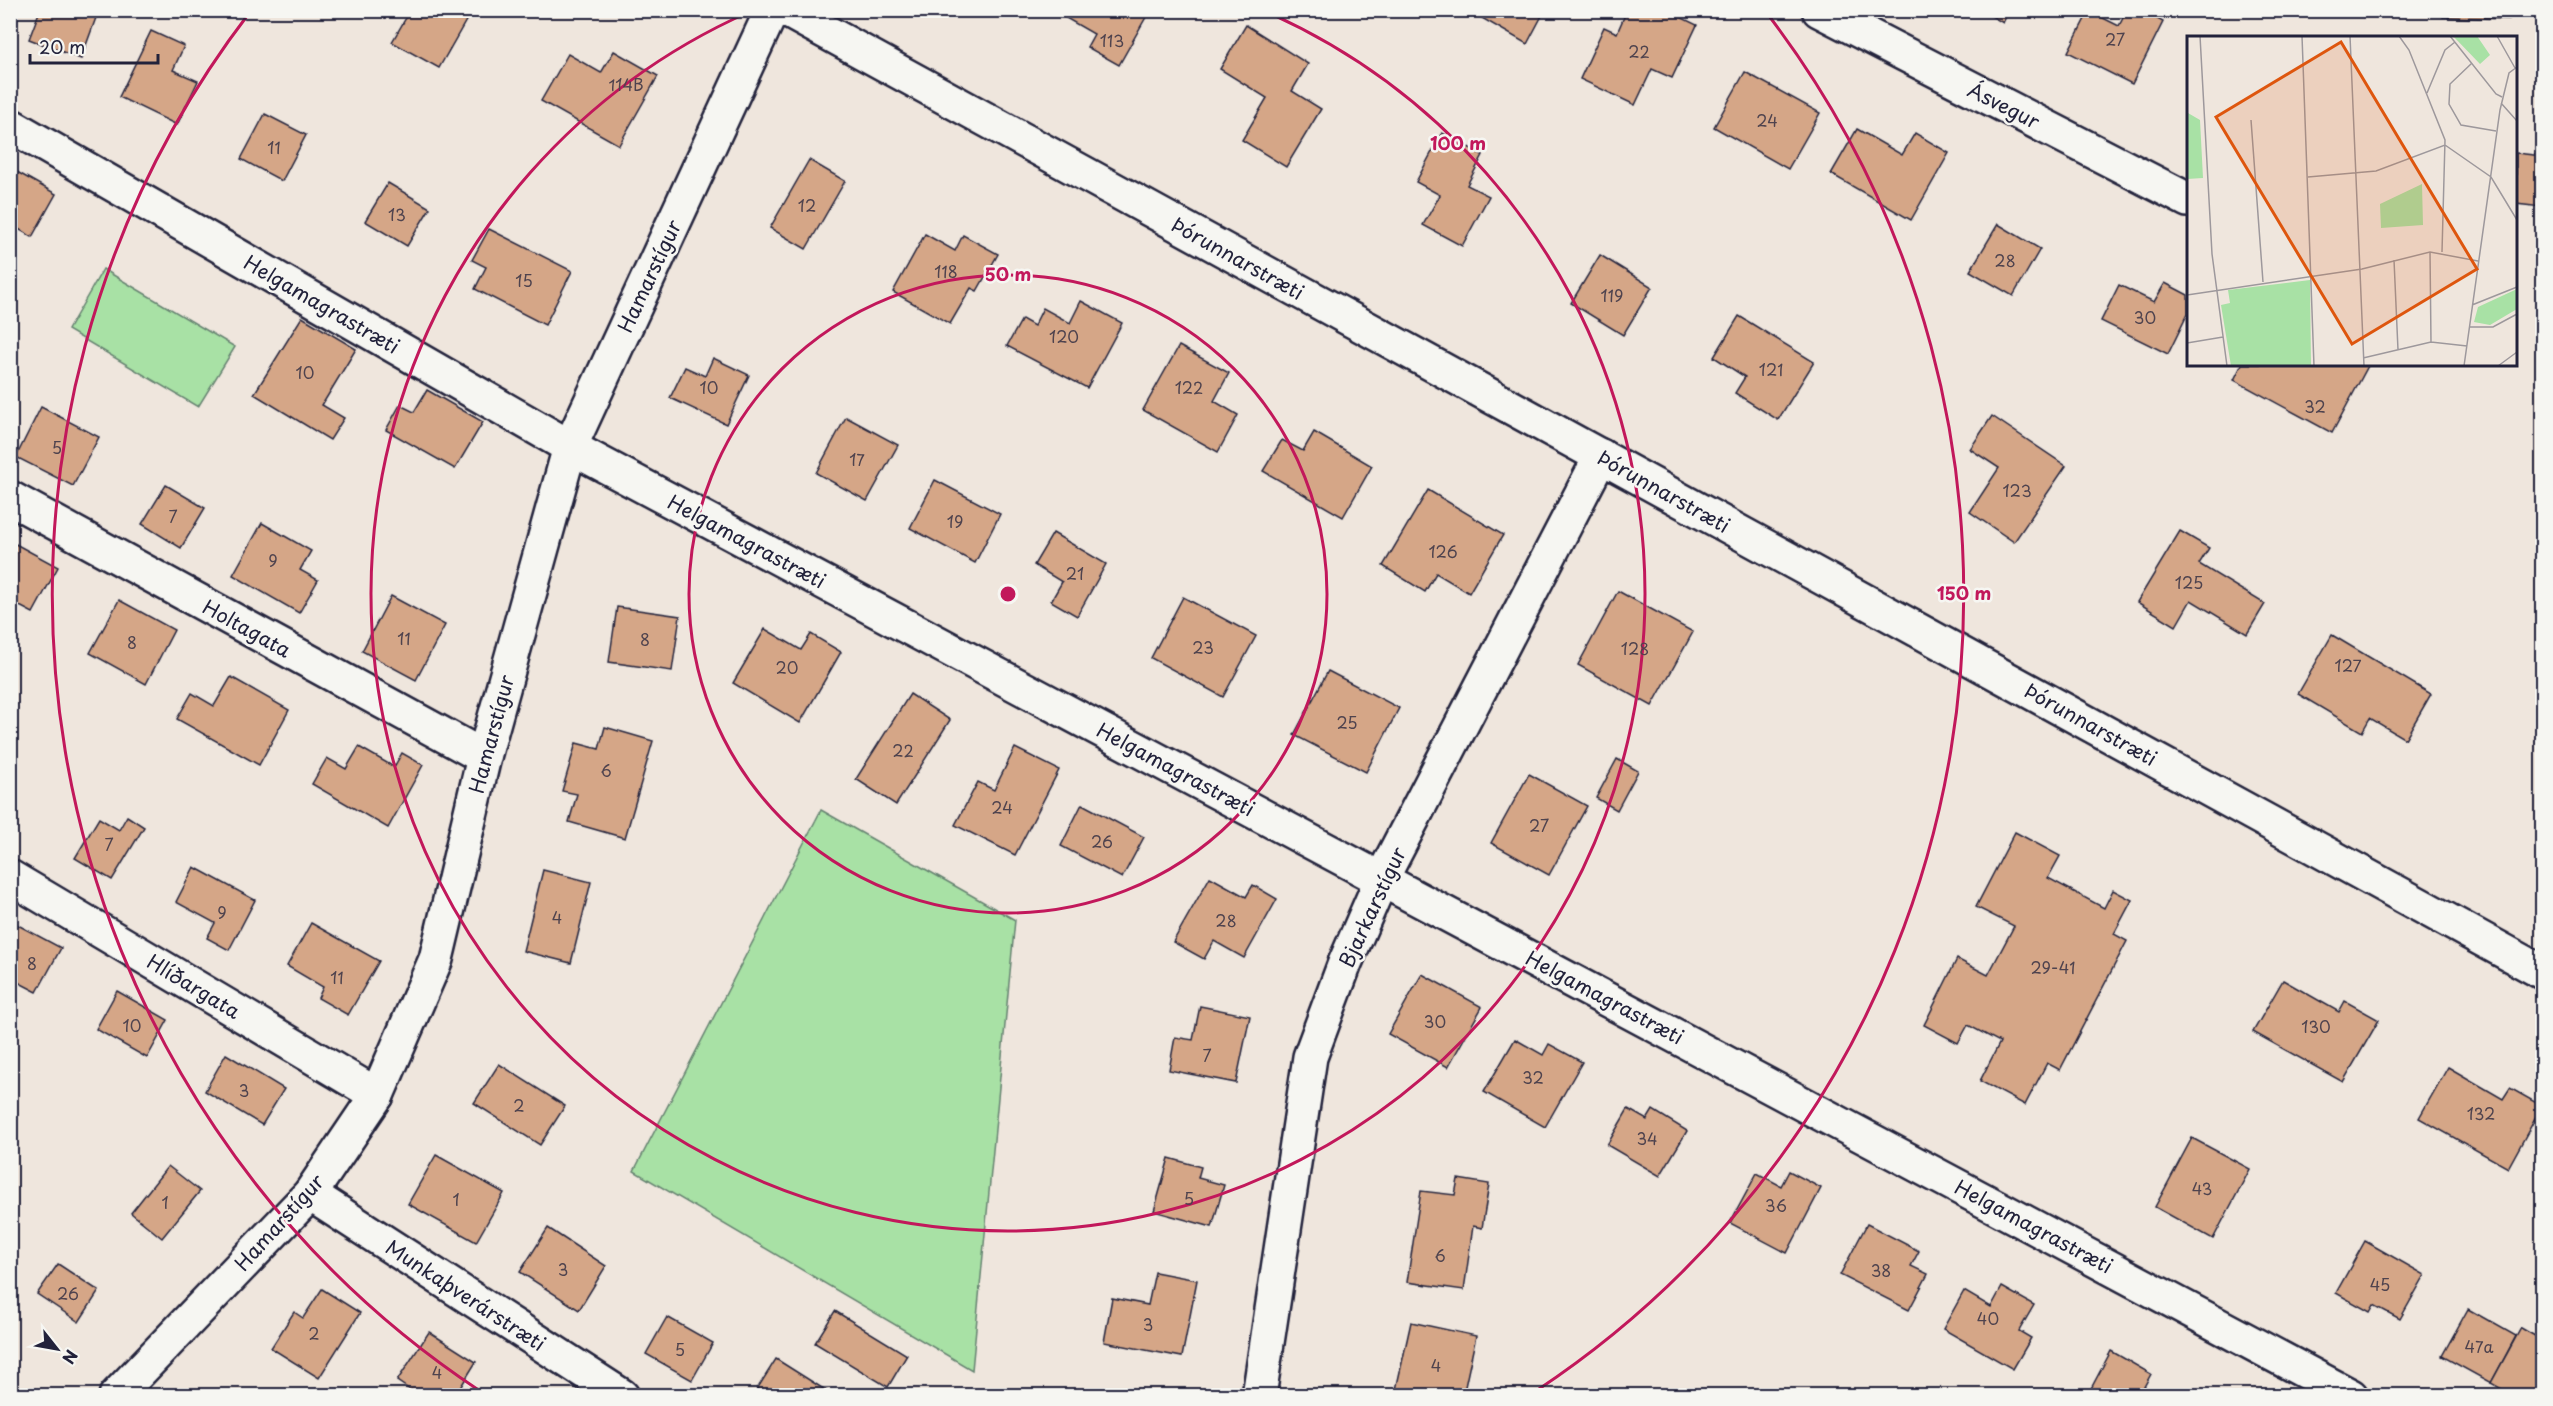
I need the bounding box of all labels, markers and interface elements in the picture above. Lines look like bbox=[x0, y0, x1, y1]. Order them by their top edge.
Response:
scale bar bbox=[30, 27, 158, 65]
house number: 27 bbox=[2105, 27, 2125, 51]
house number: 113 bbox=[1100, 28, 1124, 52]
text: 20 m bbox=[39, 33, 85, 60]
inset map bbox=[2187, 36, 2517, 366]
house number: 22 bbox=[1628, 39, 1650, 63]
house number: 114B bbox=[608, 72, 644, 96]
street label: Ásvegur bbox=[1963, 74, 2046, 136]
house number: 24 bbox=[1756, 108, 1778, 132]
text: 100 m bbox=[1430, 129, 1486, 156]
house number: 11 bbox=[267, 135, 281, 159]
house number: 12 bbox=[798, 193, 816, 217]
house number: 13 bbox=[388, 202, 406, 226]
street label: Þórunnarstræti bbox=[1166, 209, 1310, 307]
street label: Hamarstígur bbox=[610, 214, 689, 337]
street label: Helgamagrastræti bbox=[239, 247, 405, 361]
house number: 28 bbox=[1994, 248, 2016, 272]
house number: 118 bbox=[934, 259, 958, 283]
text: 50 m bbox=[985, 260, 1031, 287]
house number: 15 bbox=[515, 268, 533, 292]
house number: 119 bbox=[1601, 283, 1623, 307]
house number: 30 bbox=[2134, 305, 2156, 329]
house number: 120 bbox=[1049, 324, 1079, 348]
house number: 121 bbox=[1759, 357, 1783, 381]
house number: 10 bbox=[296, 360, 314, 384]
house number: 10 bbox=[700, 375, 718, 399]
house number: 122 bbox=[1175, 375, 1203, 399]
house number: 32 bbox=[2304, 394, 2326, 418]
house number: 5 bbox=[52, 435, 62, 459]
street label: Þórunnarstræti bbox=[1592, 442, 1736, 540]
house number: 17 bbox=[849, 447, 865, 471]
house number: 123 bbox=[2002, 478, 2032, 502]
street label: Helgamagrastræti bbox=[663, 487, 831, 595]
house number: 7 bbox=[168, 504, 178, 528]
house number: 19 bbox=[947, 509, 963, 533]
house number: 126 bbox=[1428, 539, 1458, 563]
house number: 9 bbox=[268, 548, 278, 572]
house number: 21 bbox=[1066, 561, 1084, 585]
house number: 125 bbox=[2175, 570, 2203, 594]
text: 150 m bbox=[1937, 579, 1991, 606]
centre of rings bbox=[998, 584, 1018, 604]
street label: Holtagata bbox=[197, 591, 297, 665]
house number: 11 bbox=[397, 626, 411, 650]
house number: 8 bbox=[640, 627, 650, 651]
house number: 8 bbox=[127, 630, 137, 654]
house number: 23 bbox=[1192, 635, 1214, 659]
house number: 128 bbox=[1621, 636, 1649, 660]
house number: 127 bbox=[2334, 653, 2362, 677]
house number: 20 bbox=[776, 655, 798, 679]
street label: Hamarstígur bbox=[461, 671, 521, 796]
street label: Þórunnarstræti bbox=[2019, 675, 2163, 773]
house number: 25 bbox=[1336, 710, 1358, 734]
street label: Helgamagrastræti bbox=[1092, 715, 1260, 823]
house number: 22 bbox=[892, 738, 914, 762]
house number: 6 bbox=[600, 758, 612, 782]
house number: 24 bbox=[991, 795, 1013, 819]
house number: 27 bbox=[1529, 813, 1549, 837]
house number: 26 bbox=[1091, 829, 1113, 853]
house number: 7 bbox=[104, 832, 114, 856]
street label: Bjarkarstígur bbox=[1331, 841, 1413, 972]
house number: 9 bbox=[217, 900, 227, 924]
house number: 4 bbox=[552, 905, 562, 929]
house number: 28 bbox=[1215, 908, 1237, 932]
street label: Helgamagrastræti bbox=[1521, 943, 1689, 1051]
street label: Hlíðargata bbox=[142, 946, 247, 1026]
house number: 8 bbox=[27, 951, 37, 975]
house number: 29-41 bbox=[2030, 955, 2076, 979]
house number: 11 bbox=[330, 965, 344, 989]
house number: 30 bbox=[1424, 1009, 1446, 1033]
house number: 10 bbox=[123, 1013, 141, 1037]
house number: 130 bbox=[2301, 1014, 2331, 1038]
house number: 7 bbox=[1202, 1043, 1212, 1067]
house number: 32 bbox=[1522, 1065, 1544, 1089]
house number: 3 bbox=[239, 1078, 249, 1102]
house number: 2 bbox=[513, 1093, 525, 1117]
house number: 132 bbox=[2467, 1101, 2495, 1125]
house number: 34 bbox=[1636, 1126, 1658, 1150]
street label: Hamarstígur bbox=[227, 1166, 331, 1277]
street label: Helgamagrastræti bbox=[1950, 1172, 2118, 1280]
house number: 43 bbox=[2192, 1176, 2212, 1200]
house number: 5 bbox=[1184, 1186, 1194, 1210]
house number: 1 bbox=[452, 1187, 460, 1211]
house number: 1 bbox=[161, 1190, 169, 1214]
house number: 36 bbox=[1765, 1193, 1787, 1217]
street label: Munkaþverárstræti bbox=[380, 1232, 552, 1358]
house number: 6 bbox=[1434, 1243, 1446, 1267]
house number: 3 bbox=[558, 1257, 568, 1281]
house number: 38 bbox=[1871, 1258, 1891, 1282]
house number: 45 bbox=[2370, 1272, 2390, 1296]
house number: 26 bbox=[57, 1281, 79, 1305]
house number: 40 bbox=[1977, 1306, 1999, 1330]
house number: 3 bbox=[1143, 1312, 1153, 1336]
north arrow bbox=[27, 1319, 87, 1379]
house number: 2 bbox=[308, 1321, 320, 1345]
house number: 47a bbox=[2465, 1334, 2493, 1358]
house number: 5 bbox=[675, 1337, 685, 1361]
text: N bbox=[57, 1346, 84, 1369]
house number: 4 bbox=[1431, 1353, 1441, 1377]
house number: 4 bbox=[432, 1360, 442, 1384]

